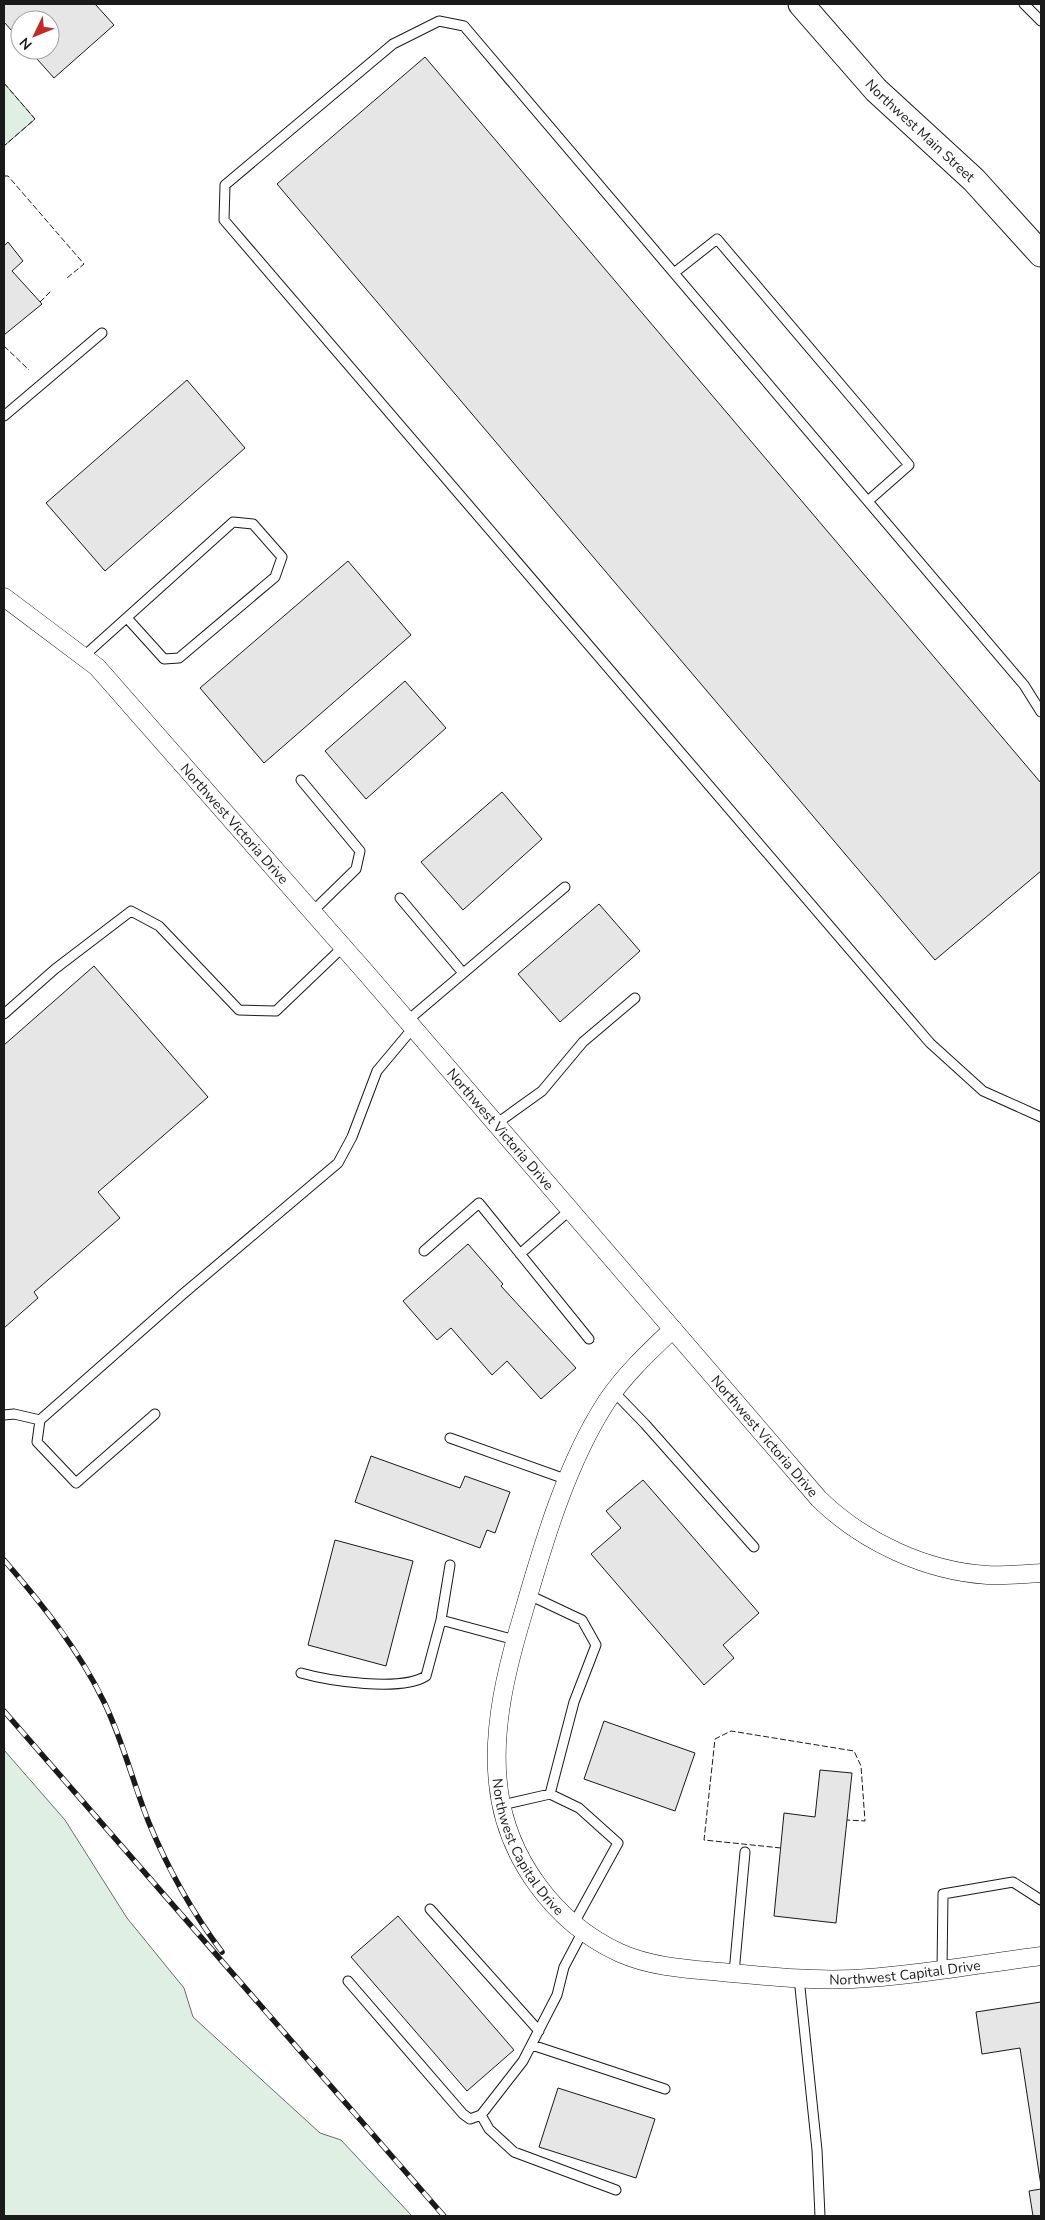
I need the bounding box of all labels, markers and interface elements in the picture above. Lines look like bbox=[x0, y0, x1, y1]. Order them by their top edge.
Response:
north arrow bbox=[10, 10, 60, 60]
text: N bbox=[15, 33, 36, 54]
street label: Northwest Main Street bbox=[861, 75, 979, 186]
street label: Northwest Victoria Drive bbox=[176, 759, 293, 889]
street label: Northwest Victoria Drive bbox=[442, 1064, 558, 1195]
street label: Northwest Victoria Drive bbox=[707, 1371, 822, 1501]
street label: Northwest Capital Drive bbox=[488, 1777, 568, 1920]
street label: Northwest Capital Drive bbox=[829, 1956, 982, 1989]

